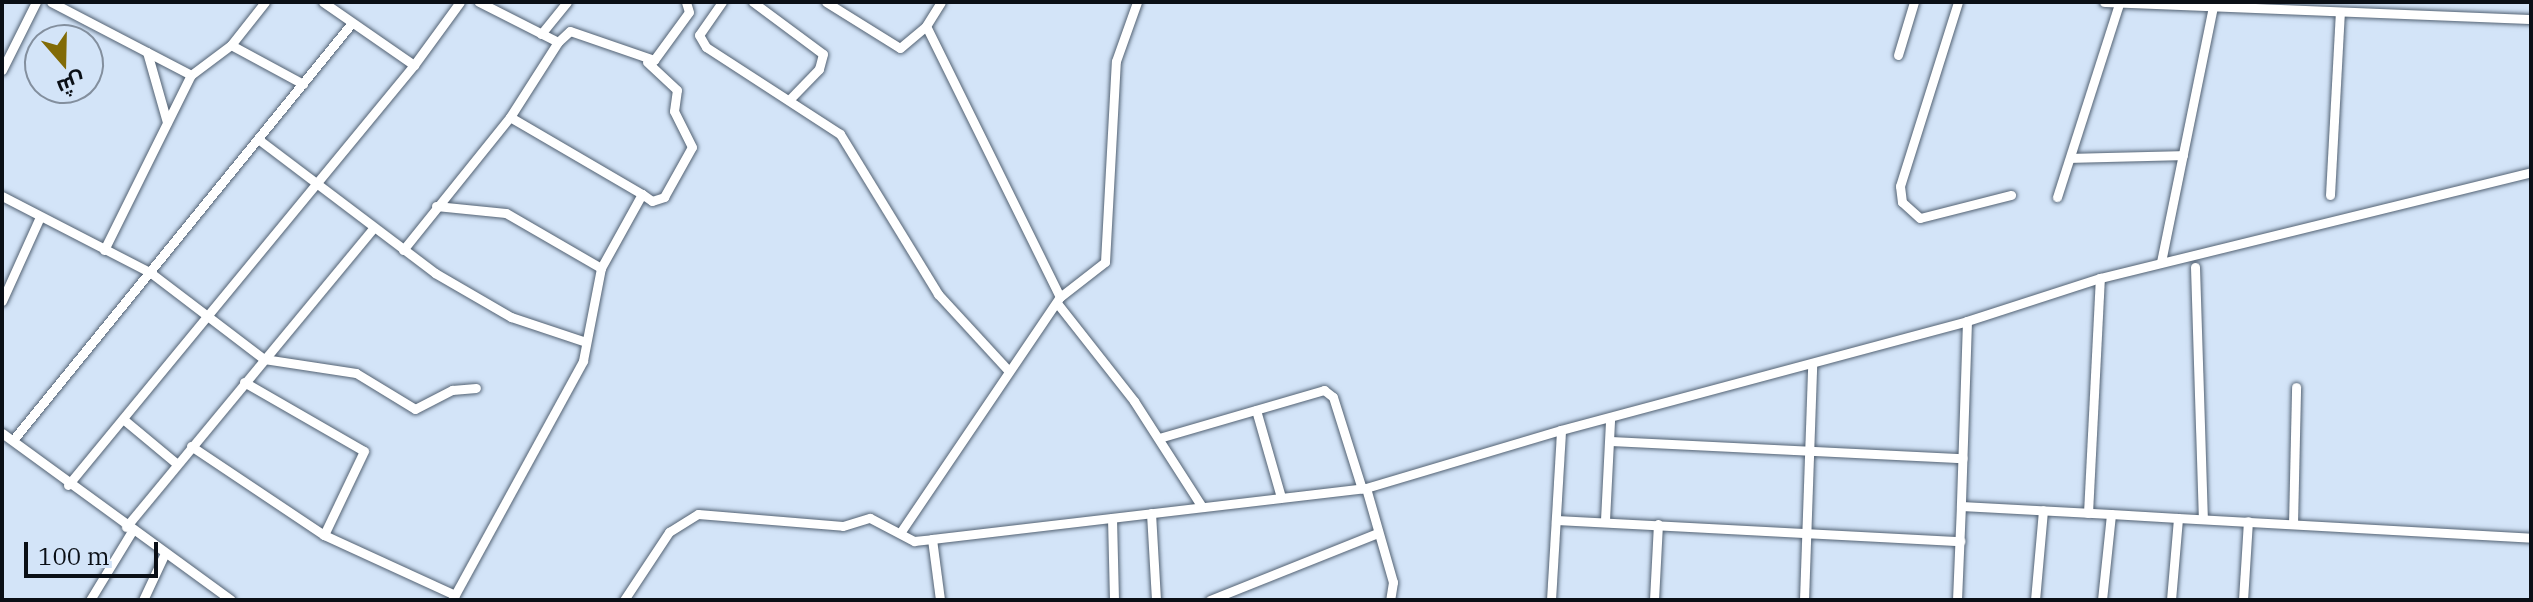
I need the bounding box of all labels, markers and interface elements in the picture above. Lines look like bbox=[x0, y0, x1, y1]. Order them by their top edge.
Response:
north arrow bbox=[24, 24, 104, 104]
text: ش bbox=[53, 67, 90, 104]
scale bar bbox=[28, 526, 162, 576]
text: 100 m bbox=[38, 540, 110, 572]

